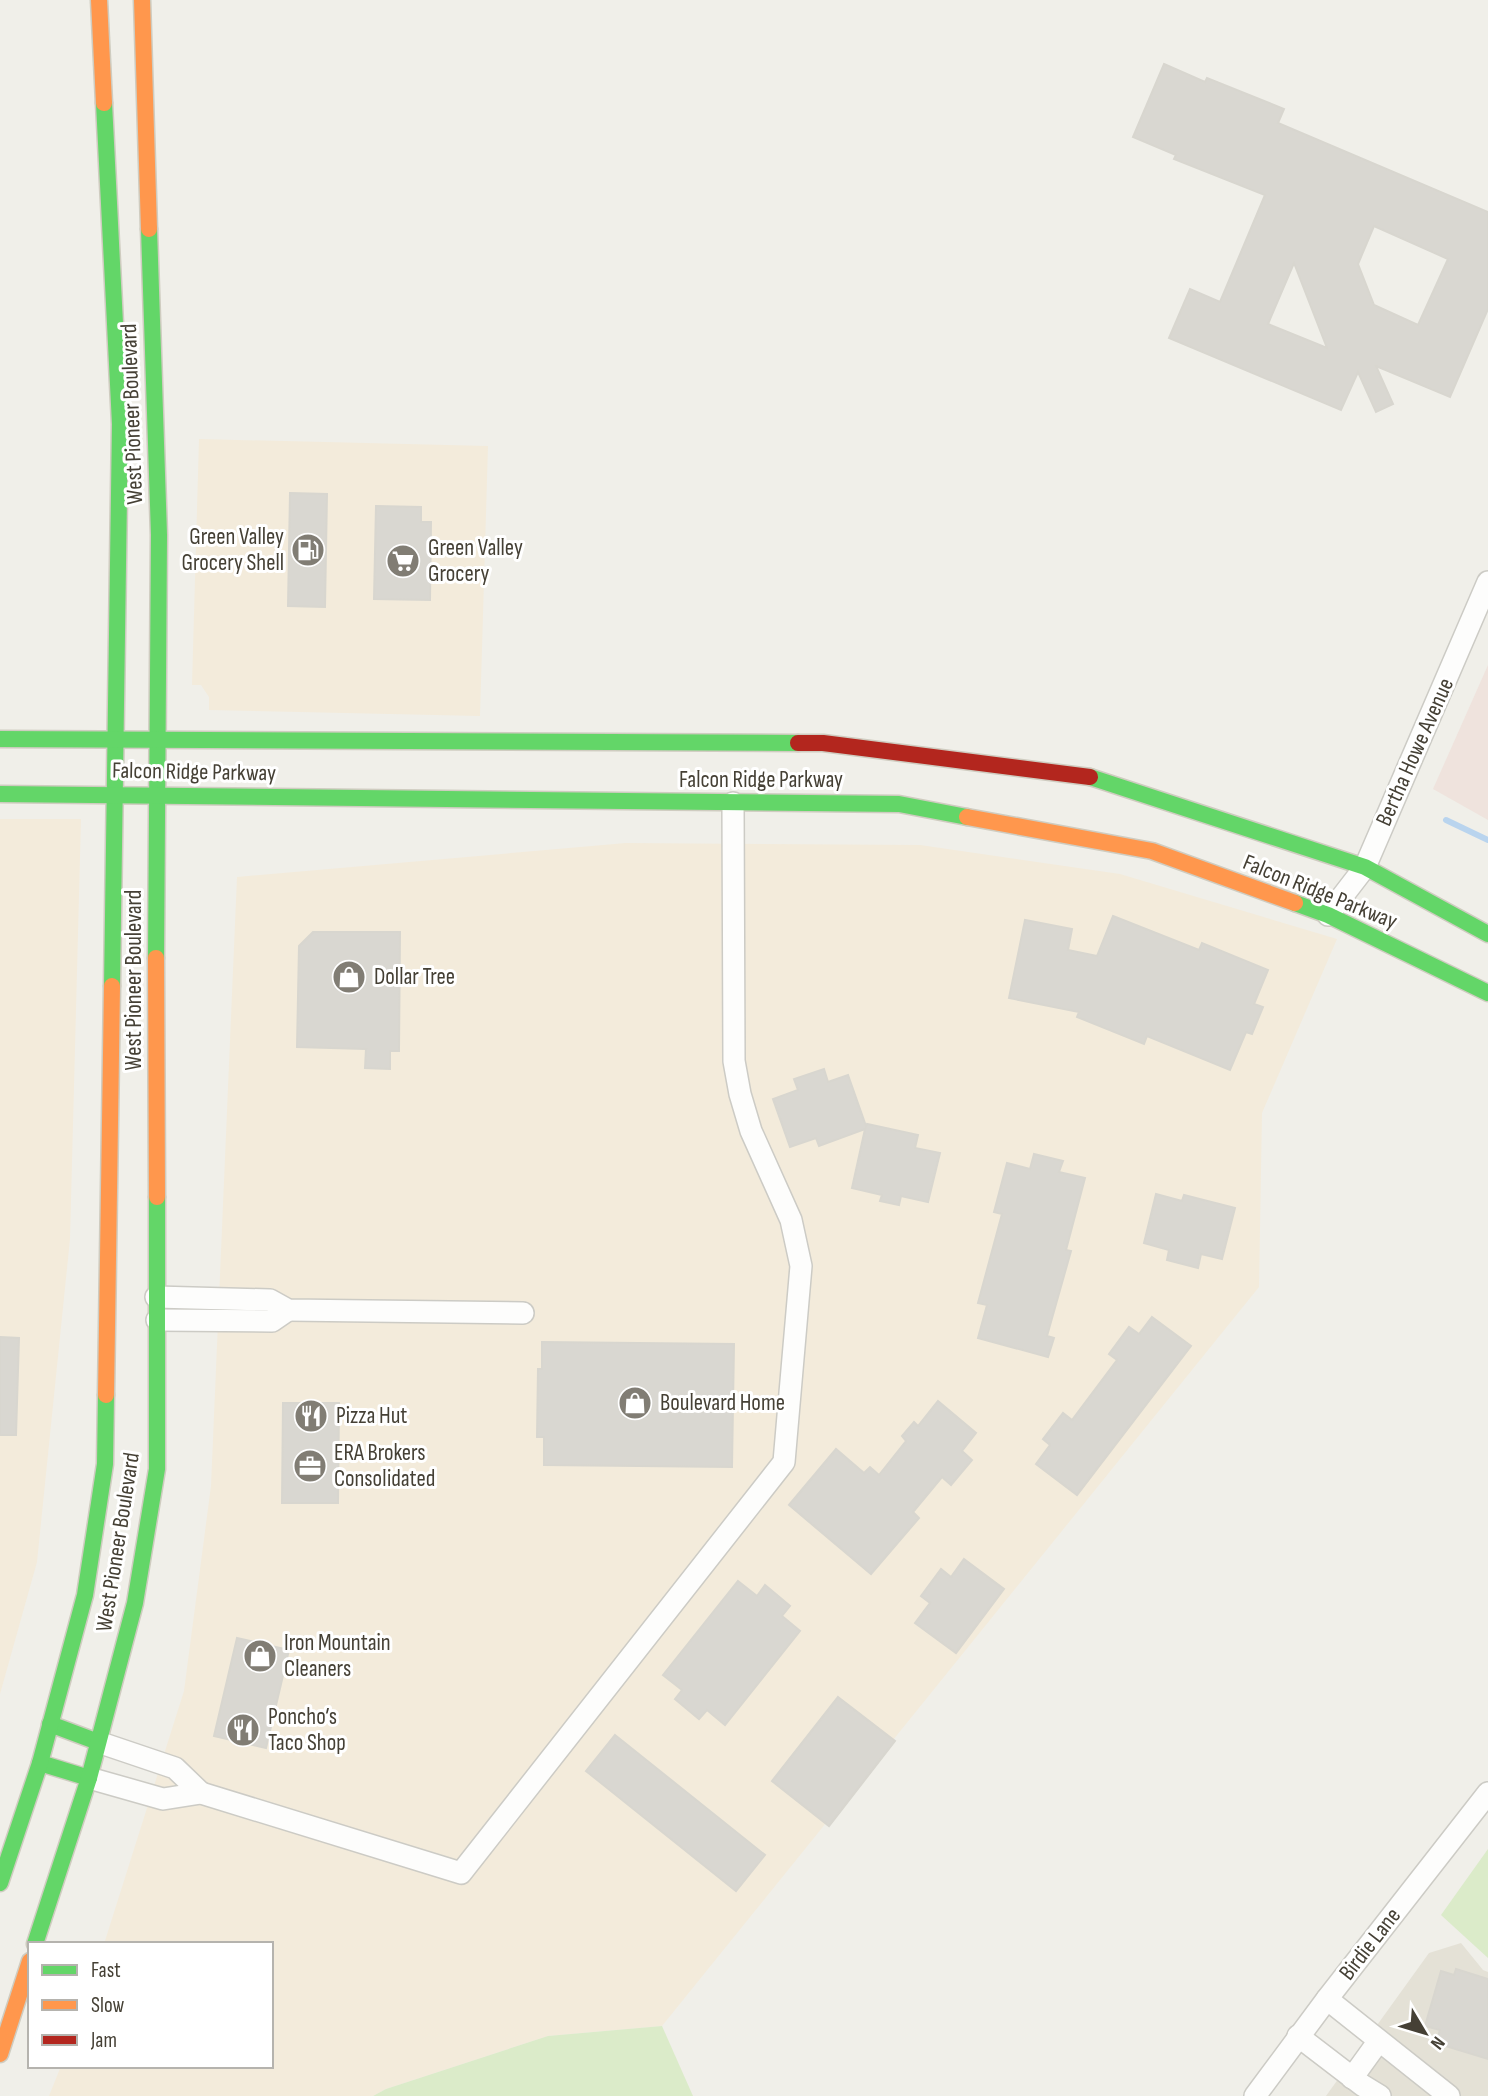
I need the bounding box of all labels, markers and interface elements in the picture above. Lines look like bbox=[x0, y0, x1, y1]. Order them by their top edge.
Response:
street label: West Pioneer Boulevard bbox=[115, 323, 149, 505]
place label: Green Valley Grocery Shell bbox=[182, 523, 284, 577]
fuel station icon: Green Valley Grocery Shell bbox=[289, 531, 327, 569]
place label: Green Valley Grocery bbox=[428, 534, 523, 588]
supermarket icon: Green Valley Grocery bbox=[384, 542, 422, 580]
street label: Bertha Howe Avenue bbox=[1370, 674, 1460, 830]
street label: Falcon Ridge Parkway bbox=[112, 757, 276, 787]
street label: Falcon Ridge Parkway bbox=[679, 766, 843, 794]
street label: Falcon Ridge Parkway bbox=[1239, 848, 1401, 936]
street label: West Pioneer Boulevard bbox=[120, 890, 148, 1070]
shop icon: Dollar Tree bbox=[330, 958, 368, 996]
place label: Dollar Tree bbox=[374, 963, 455, 991]
shop icon: Boulevard Home bbox=[616, 1384, 654, 1422]
place label: Boulevard Home bbox=[660, 1389, 785, 1417]
restaurant icon: Pizza Hut bbox=[292, 1397, 330, 1435]
place label: Pizza Hut bbox=[336, 1402, 407, 1430]
place label: ERA Brokers Consolidated bbox=[334, 1439, 435, 1493]
office icon: ERA Brokers Consolidated bbox=[291, 1447, 329, 1485]
street label: West Pioneer Boulevard bbox=[90, 1450, 146, 1634]
place label: Iron Mountain Cleaners bbox=[284, 1629, 391, 1683]
shop icon: Iron Mountain Cleaners bbox=[241, 1637, 279, 1675]
place label: Poncho’s Taco Shop bbox=[268, 1703, 346, 1757]
restaurant icon: Poncho’s Taco Shop bbox=[224, 1711, 262, 1749]
street label: Birdie Lane bbox=[1333, 1902, 1407, 1986]
legend bbox=[28, 1942, 273, 2068]
text: Fast bbox=[91, 1958, 121, 1983]
text: Slow bbox=[91, 1993, 125, 2018]
north arrow bbox=[1390, 1998, 1460, 2068]
text: Jam bbox=[90, 2028, 117, 2053]
text: N bbox=[1425, 2031, 1449, 2054]

